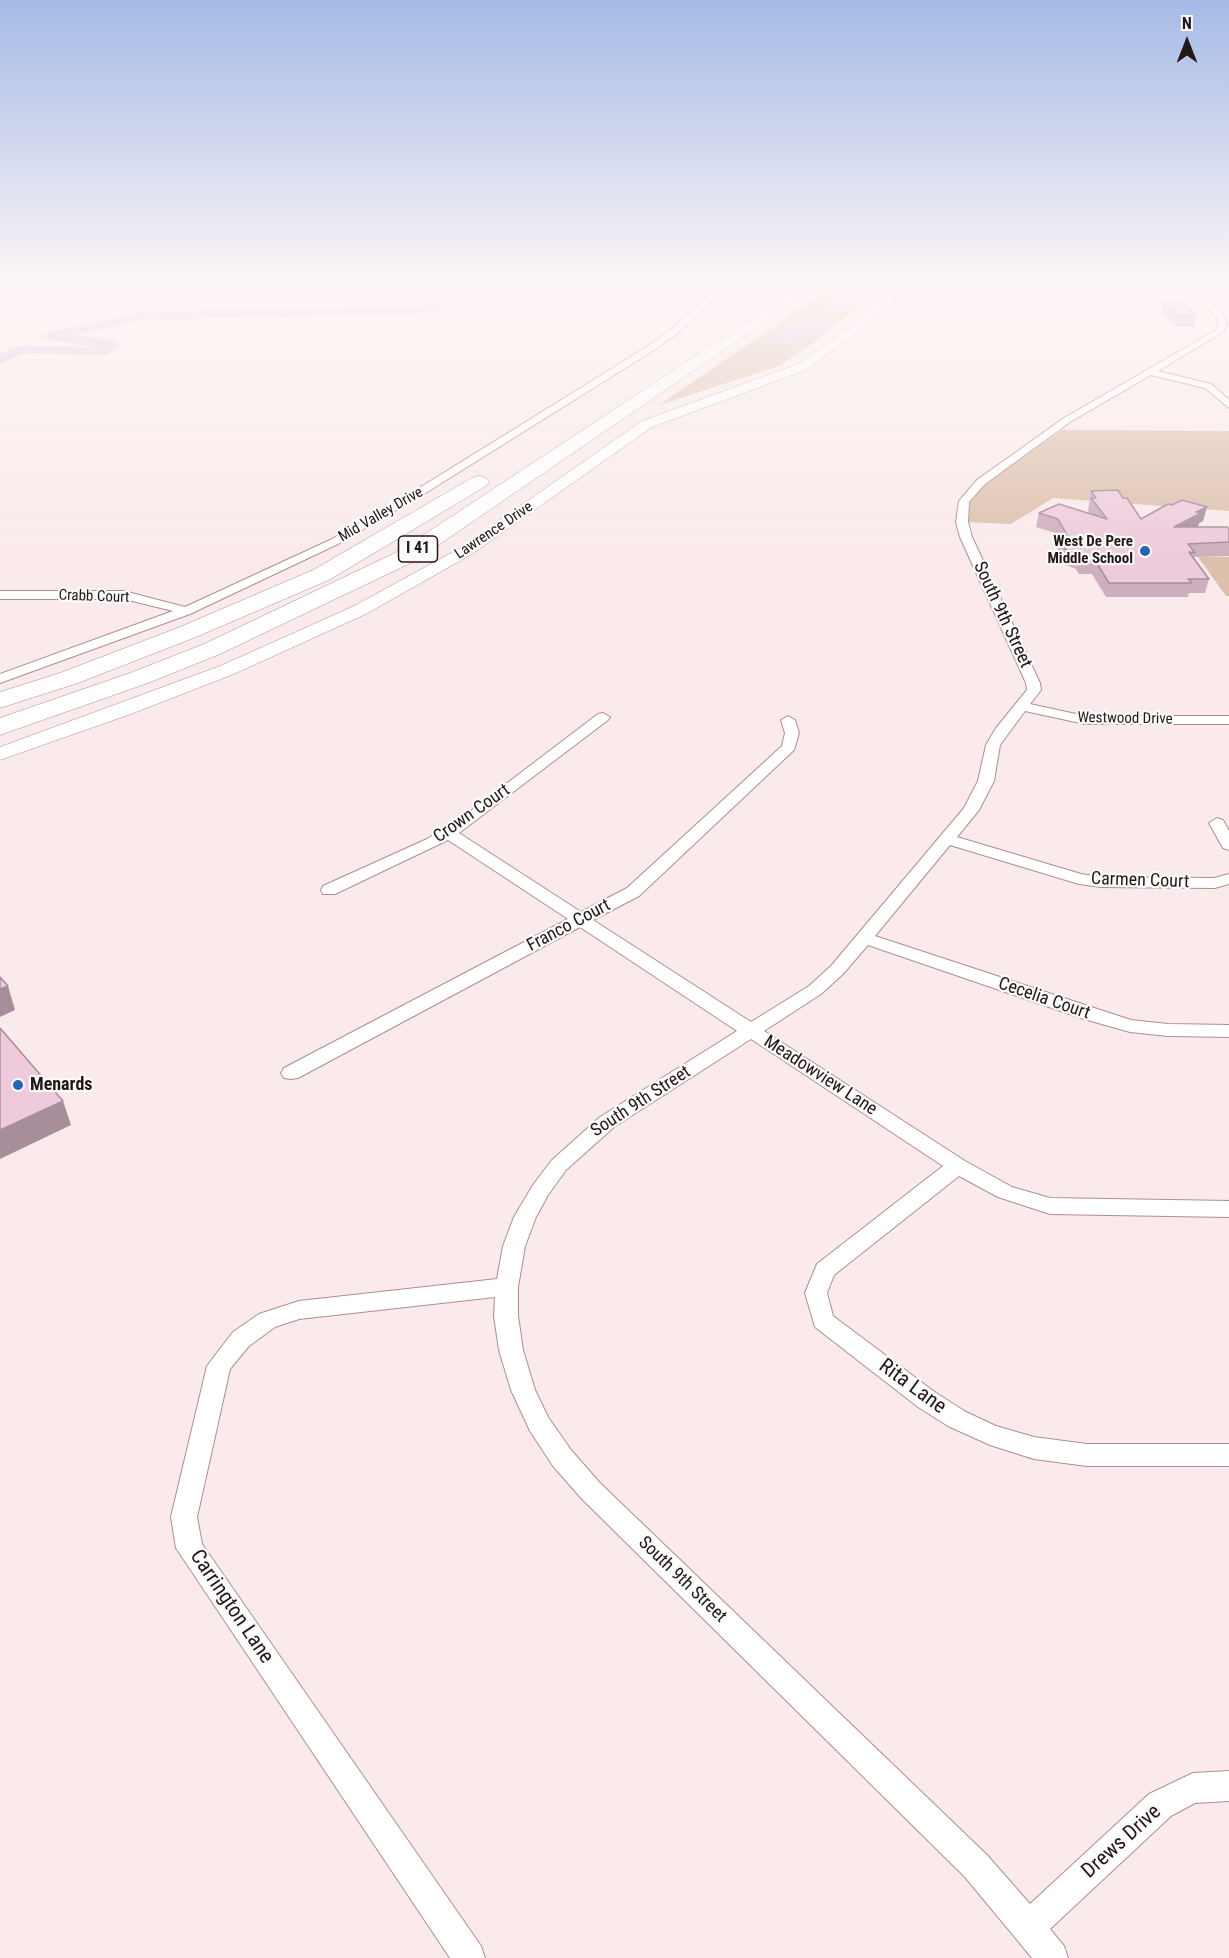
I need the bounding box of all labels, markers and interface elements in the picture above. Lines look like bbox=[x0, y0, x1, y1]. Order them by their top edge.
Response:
north arrow bbox=[1157, 12, 1217, 72]
text: N bbox=[1182, 14, 1192, 33]
street label: Mid Valley Drive bbox=[336, 484, 426, 546]
street label: Lawrence Drive bbox=[452, 498, 536, 564]
place label: West De Pere Middle School bbox=[1047, 533, 1133, 568]
road number: I 41 bbox=[398, 536, 438, 562]
marker: West De Pere Middle School bbox=[1138, 544, 1152, 558]
street label: South 9th Street bbox=[968, 559, 1036, 671]
street label: Crabb Court bbox=[58, 587, 130, 607]
street label: Westwood Drive bbox=[1077, 709, 1173, 729]
street label: Crown Court bbox=[430, 780, 514, 848]
street label: Carmen Court bbox=[1090, 868, 1190, 894]
street label: Franco Court bbox=[524, 895, 614, 957]
street label: Cecelia Court bbox=[995, 973, 1093, 1025]
street label: Meadowview Lane bbox=[759, 1031, 881, 1121]
street label: South 9th Street bbox=[587, 1062, 695, 1142]
place label: Menards bbox=[30, 1074, 92, 1096]
marker: Menards bbox=[11, 1078, 25, 1092]
street label: Rita Lane bbox=[873, 1354, 951, 1420]
street label: South 9th Street bbox=[633, 1532, 731, 1628]
street label: Carrington Lane bbox=[184, 1545, 278, 1669]
street label: Drews Drive bbox=[1077, 1800, 1167, 1884]

